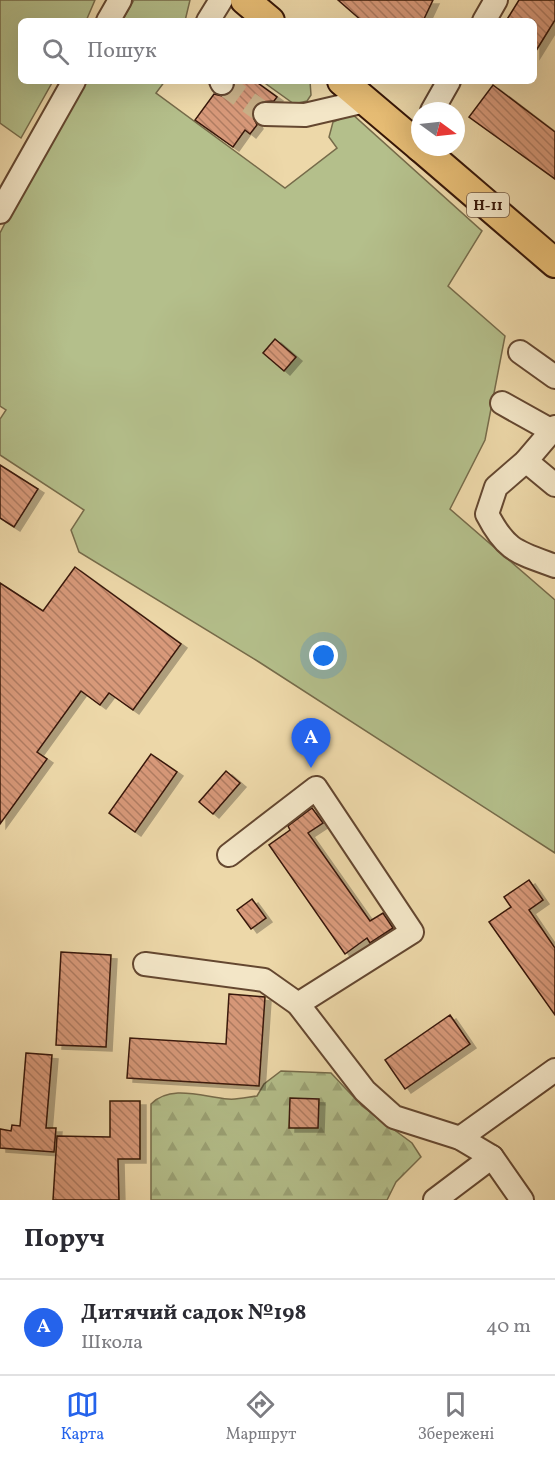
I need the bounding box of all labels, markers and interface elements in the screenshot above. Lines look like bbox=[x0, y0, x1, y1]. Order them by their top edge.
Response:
search box bbox=[18, 18, 537, 84]
icon: search bbox=[39, 35, 72, 68]
text: Пошук bbox=[87, 36, 157, 67]
north arrow bbox=[411, 102, 465, 156]
road number: Н-11 bbox=[467, 193, 509, 217]
your location bbox=[309, 641, 338, 670]
pin: A bbox=[292, 718, 330, 768]
text: Поруч bbox=[24, 1221, 105, 1257]
text: Дитячий садок №198 bbox=[81, 1298, 306, 1329]
text: A bbox=[36, 1313, 51, 1341]
text: 40 m bbox=[486, 1313, 531, 1341]
text: Школа bbox=[81, 1329, 143, 1357]
tab: Карта bbox=[61, 1388, 104, 1446]
tab: Маршрут bbox=[226, 1388, 296, 1446]
tab: Збережені bbox=[418, 1388, 494, 1446]

